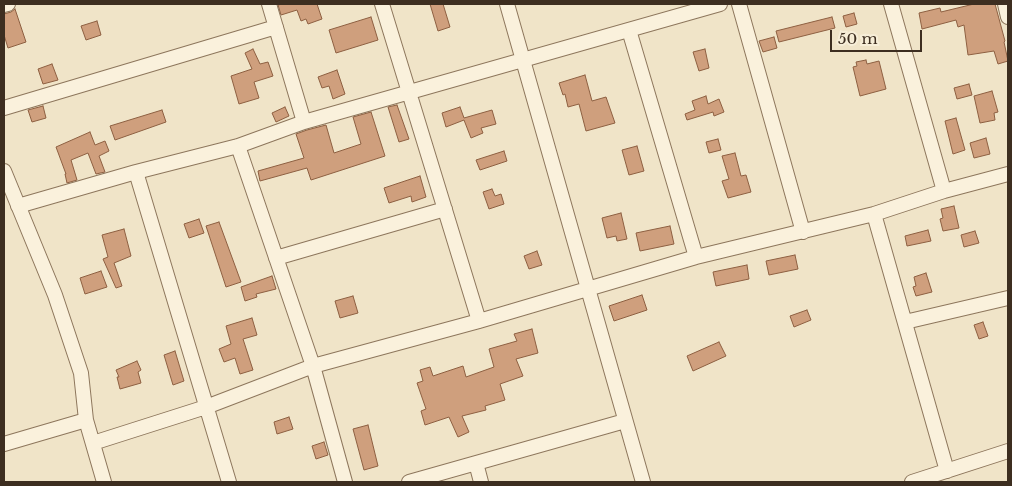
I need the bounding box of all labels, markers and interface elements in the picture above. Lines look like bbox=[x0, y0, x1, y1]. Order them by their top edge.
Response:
scale bar bbox=[832, 20, 924, 52]
text: 50 m bbox=[838, 29, 878, 48]

